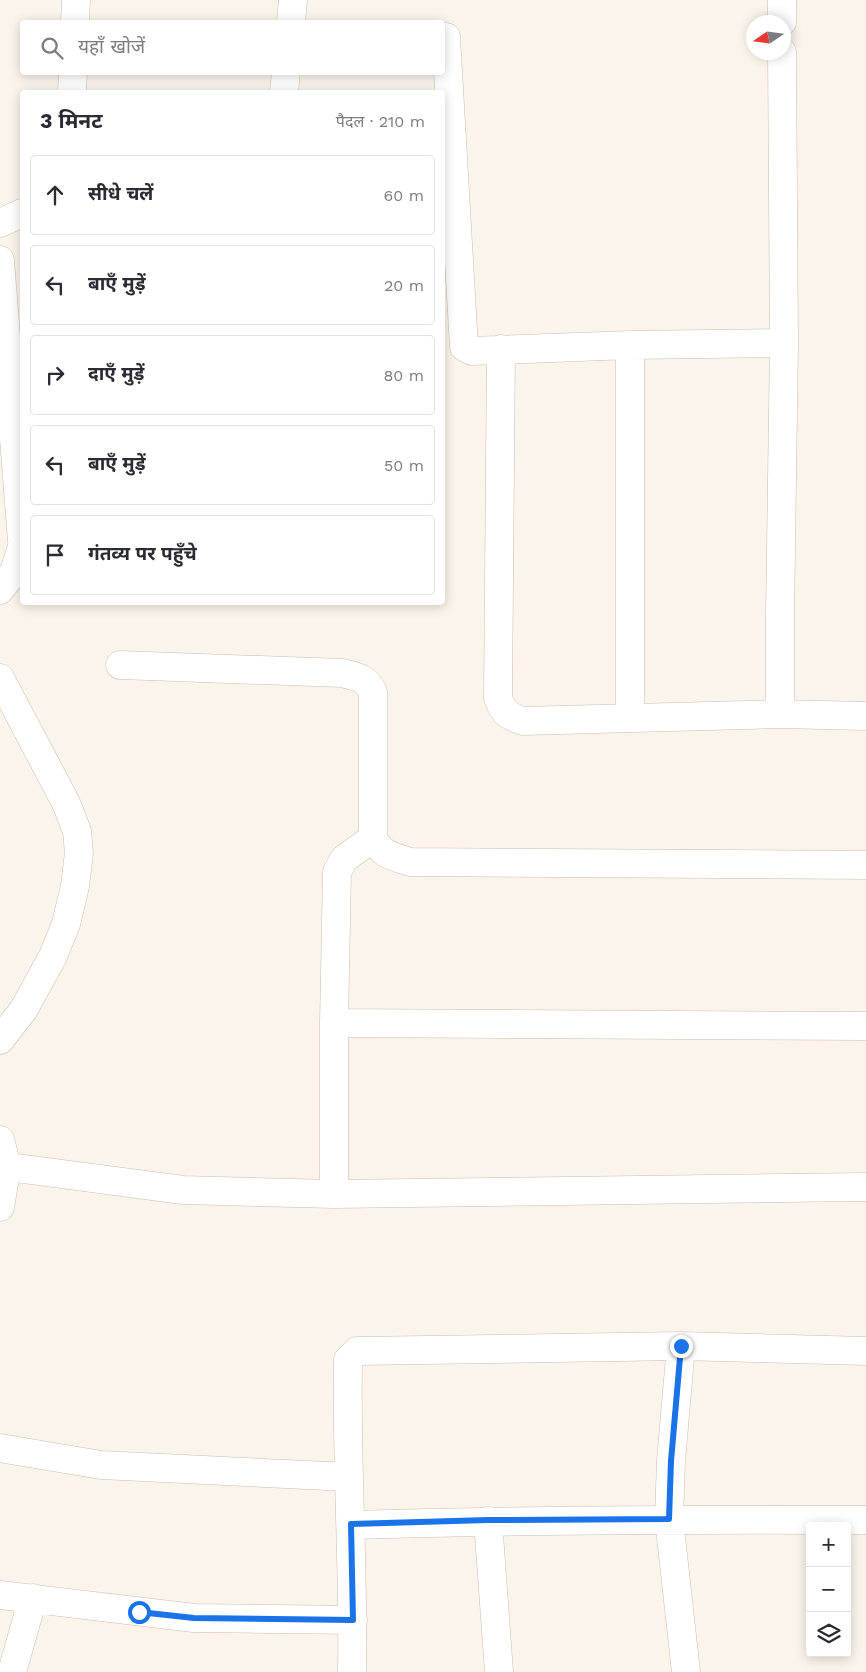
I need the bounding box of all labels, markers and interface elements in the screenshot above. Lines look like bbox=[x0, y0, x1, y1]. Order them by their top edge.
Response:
north arrow bbox=[746, 15, 791, 60]
search box bbox=[20, 20, 445, 75]
icon: search bbox=[38, 34, 66, 62]
text: यहाँ खोजें bbox=[78, 35, 145, 58]
text: 3 मिनट bbox=[40, 108, 103, 133]
text: पैदल · 210 m bbox=[336, 112, 425, 131]
icon: ahead bbox=[41, 181, 69, 209]
text: सीधे चलें bbox=[88, 182, 153, 205]
text: 60 m bbox=[384, 186, 424, 205]
icon: left bbox=[41, 271, 69, 299]
text: बाएँ मुड़ें bbox=[88, 272, 146, 295]
text: 20 m bbox=[384, 276, 424, 295]
icon: right bbox=[41, 361, 69, 389]
text: दाएँ मुड़ें bbox=[88, 362, 144, 385]
text: 80 m bbox=[383, 366, 424, 385]
icon: left bbox=[41, 451, 69, 479]
text: बाएँ मुड़ें bbox=[88, 452, 146, 475]
text: 50 m bbox=[384, 456, 424, 475]
icon: arrive bbox=[41, 541, 69, 569]
text: गंतव्य पर पहुँचे bbox=[88, 542, 197, 565]
route end bbox=[670, 1335, 693, 1358]
map controls bbox=[806, 1522, 851, 1657]
button: + bbox=[806, 1522, 851, 1567]
button: − bbox=[806, 1567, 851, 1612]
route start bbox=[128, 1601, 151, 1624]
button: layers bbox=[806, 1612, 851, 1657]

